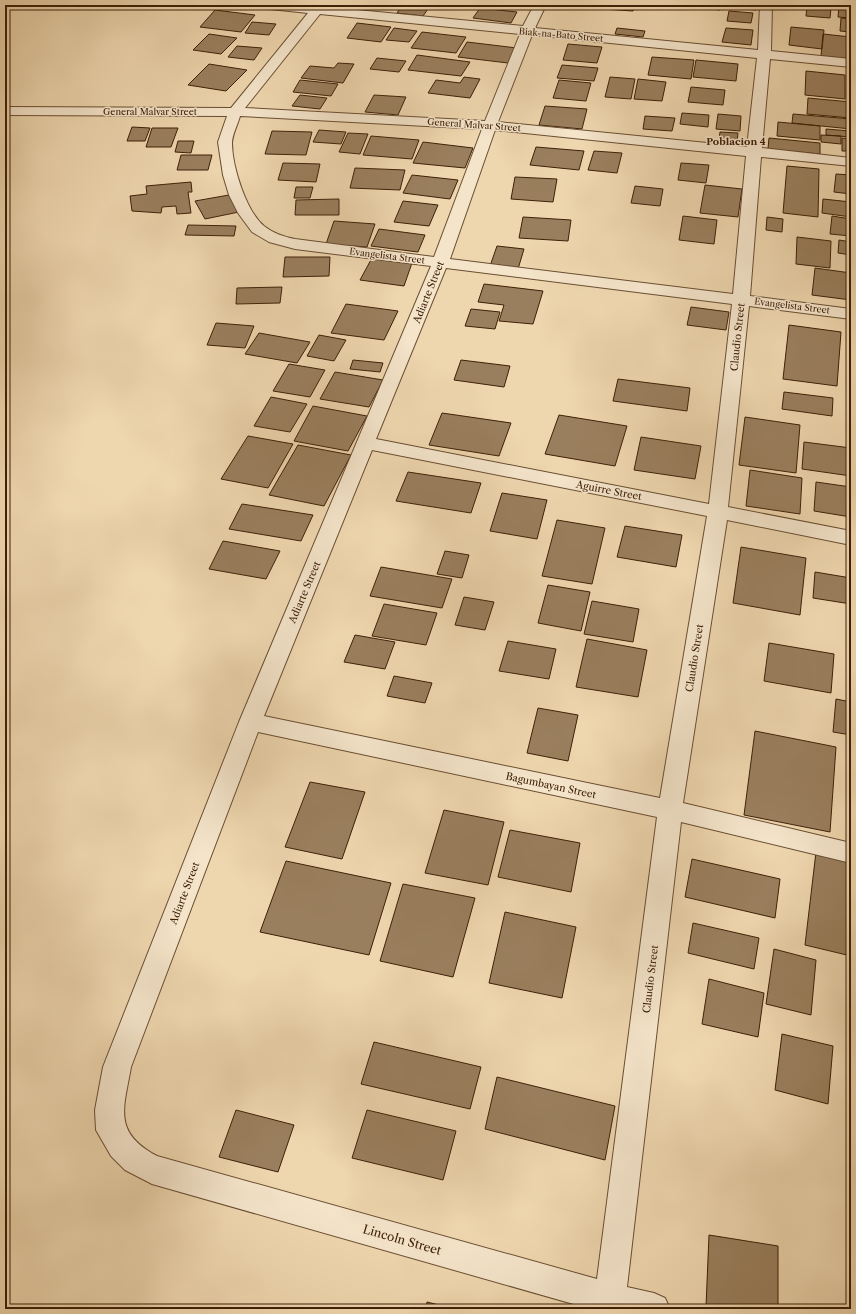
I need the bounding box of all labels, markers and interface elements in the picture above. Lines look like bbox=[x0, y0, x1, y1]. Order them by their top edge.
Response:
street label: Biak-na-Bato Street bbox=[518, 25, 605, 44]
street label: General Malvar Street bbox=[103, 106, 198, 117]
street label: General Malvar Street bbox=[427, 116, 522, 133]
district label: Poblacion 4 bbox=[706, 135, 766, 148]
street label: Evangelista Street bbox=[349, 245, 426, 266]
street label: Adiarte Street bbox=[410, 259, 447, 326]
street label: Evangelista Street bbox=[754, 295, 831, 316]
street label: Claudio Street bbox=[727, 302, 748, 372]
street label: Aguirre Street bbox=[574, 478, 643, 503]
street label: Adiarte Street bbox=[285, 559, 324, 626]
street label: Claudio Street bbox=[683, 623, 706, 693]
street label: Bagumbayan Street bbox=[505, 770, 598, 801]
street label: Adiarte Street bbox=[166, 860, 203, 927]
street label: Claudio Street bbox=[640, 944, 661, 1014]
street label: Lincoln Street bbox=[361, 1221, 444, 1258]

